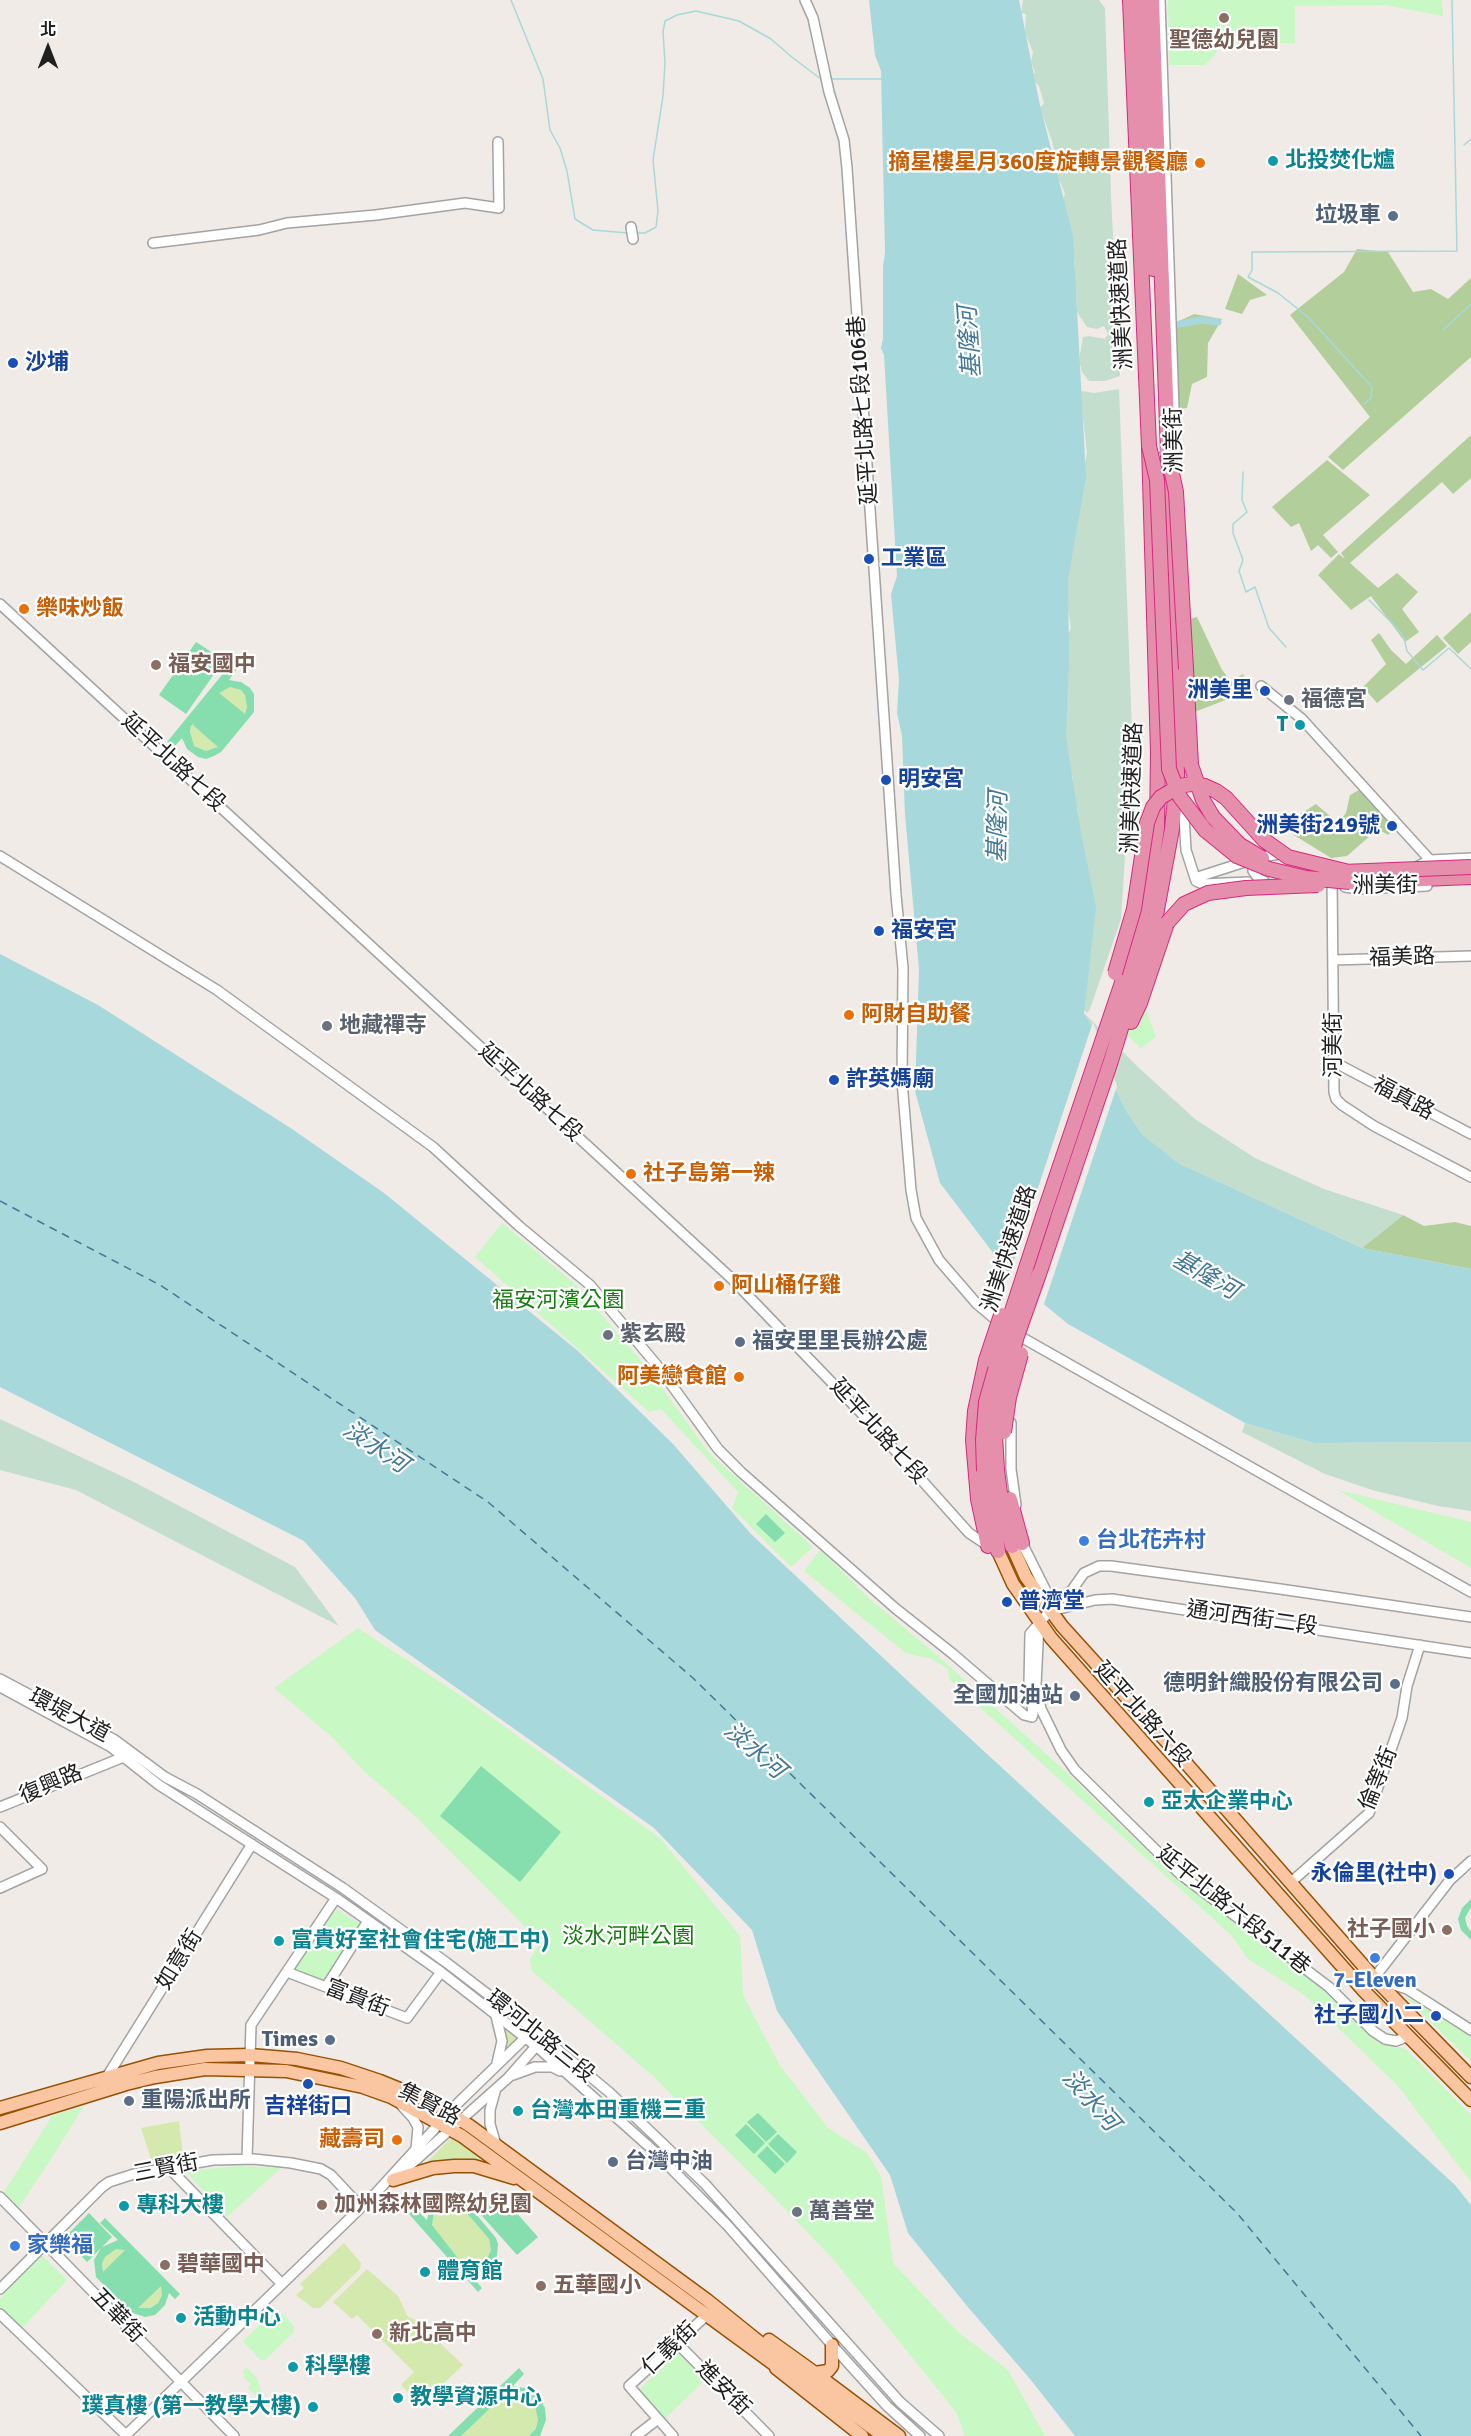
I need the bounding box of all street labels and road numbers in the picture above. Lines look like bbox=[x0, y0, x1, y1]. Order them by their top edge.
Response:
street label: 洲美快速道路 bbox=[1105, 237, 1139, 371]
street label: 延平北路七段106巷 bbox=[844, 314, 884, 506]
street label: 洲美街 bbox=[1161, 407, 1189, 473]
street label: 延平北路七段 bbox=[116, 708, 230, 818]
street label: 洲美快速道路 bbox=[1118, 722, 1148, 854]
street label: 洲美街 bbox=[1352, 873, 1418, 899]
street label: 福美路 bbox=[1369, 944, 1435, 972]
street label: 河美街 bbox=[1321, 1012, 1347, 1078]
street label: 延平北路七段 bbox=[473, 1038, 587, 1148]
street label: 福真路 bbox=[1368, 1072, 1438, 1126]
street label: 洲美快速道路 bbox=[977, 1182, 1043, 1316]
street label: 延平北路七段 bbox=[824, 1374, 932, 1490]
street label: 通河西街二段 bbox=[1185, 1597, 1319, 1641]
street label: 延平北路六段 bbox=[1088, 1657, 1196, 1773]
street label: 環堤大道 bbox=[24, 1684, 114, 1748]
street label: 倫等街 bbox=[1354, 1743, 1404, 1815]
street label: 復興路 bbox=[15, 1760, 87, 1810]
street label: 延平北路六段511巷 bbox=[1151, 1841, 1315, 1981]
street label: 如意街 bbox=[151, 1925, 209, 1995]
street label: 富貴街 bbox=[321, 1975, 393, 2023]
street label: 環河北路三段 bbox=[480, 1985, 600, 2089]
street label: 集賢路 bbox=[394, 2078, 464, 2132]
street label: 三賢街 bbox=[131, 2150, 201, 2188]
street label: 五華街 bbox=[85, 2283, 149, 2349]
street label: 仁義街 bbox=[637, 2317, 703, 2381]
street label: 進安街 bbox=[690, 2356, 756, 2422]

